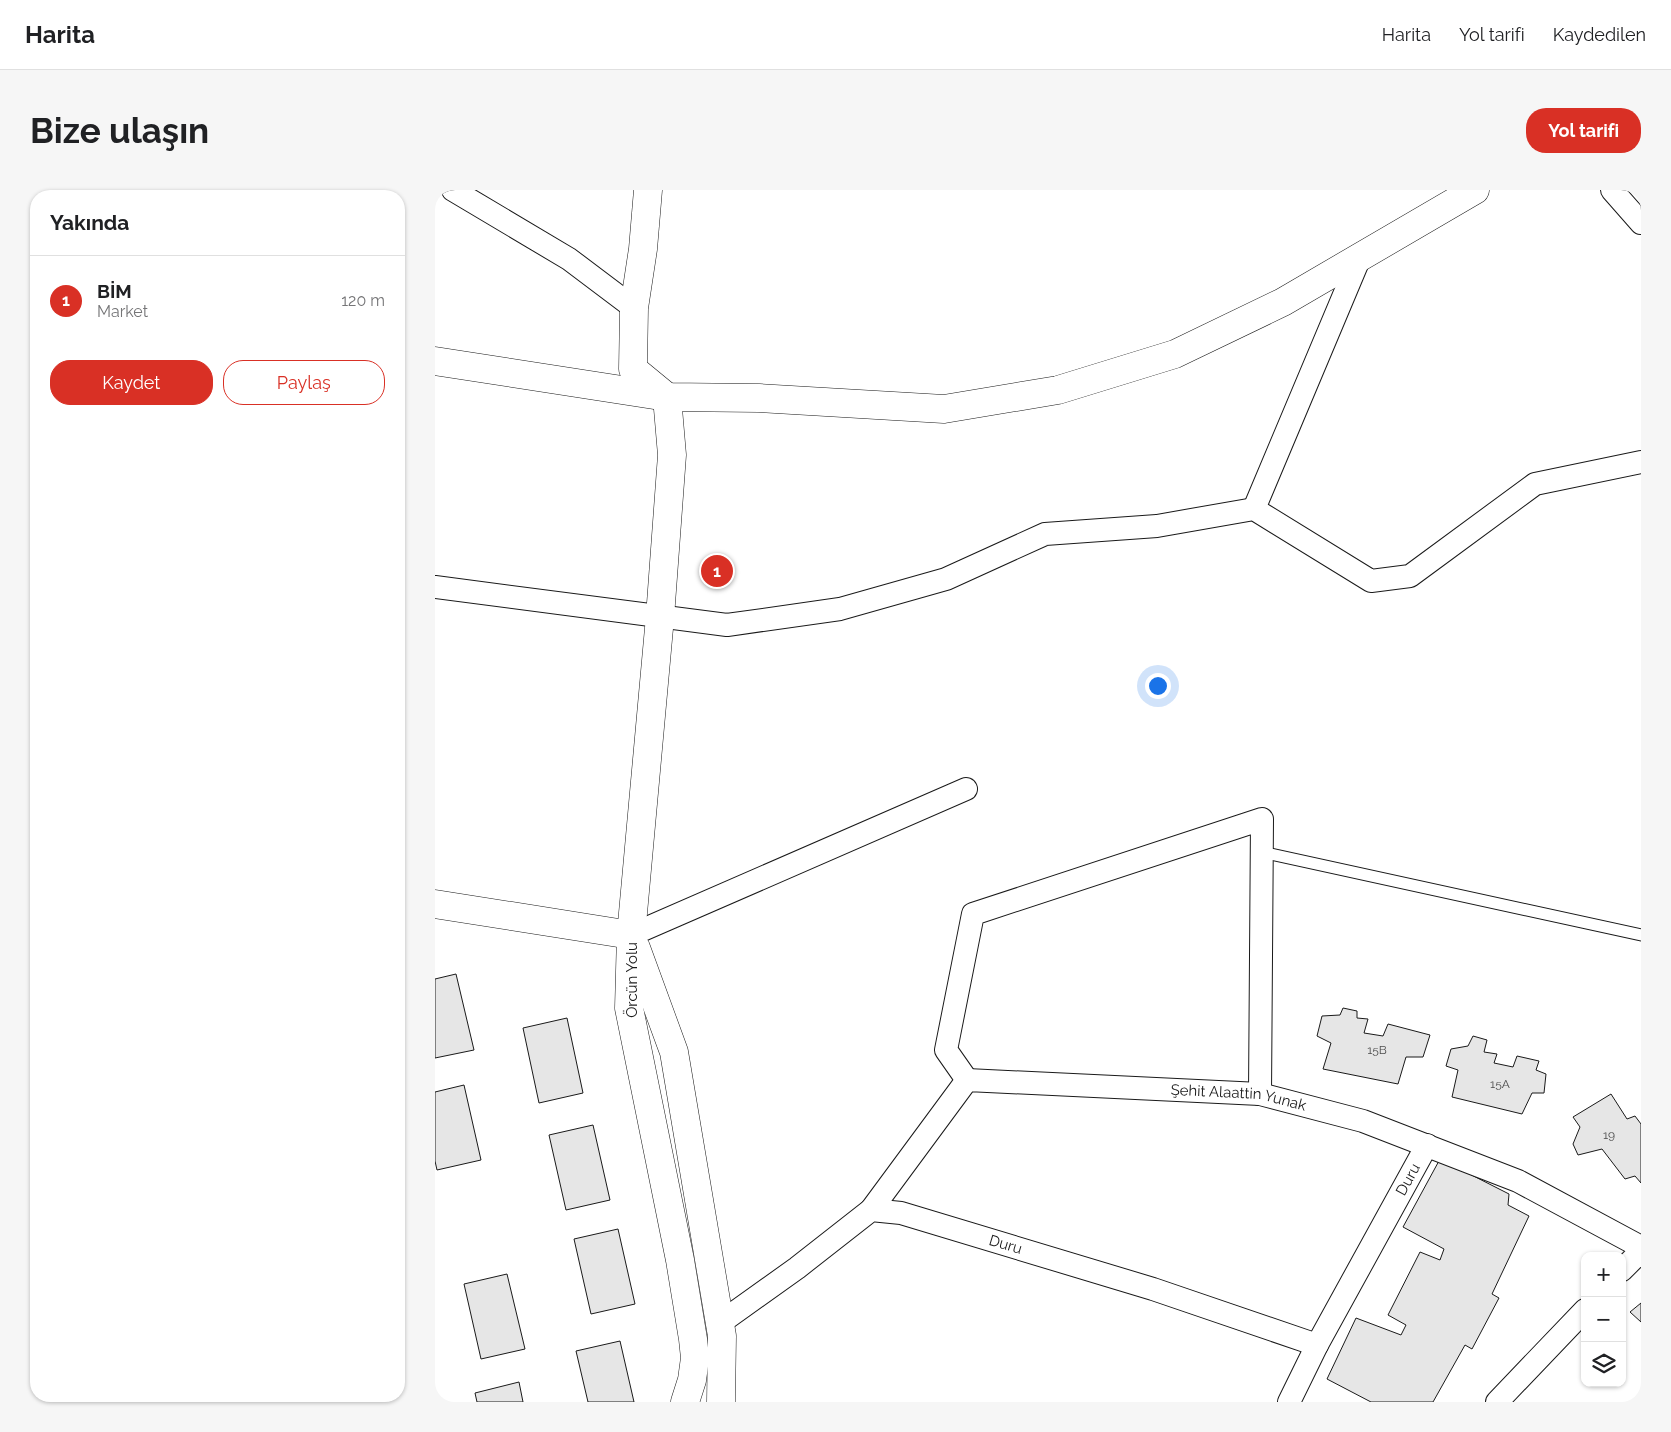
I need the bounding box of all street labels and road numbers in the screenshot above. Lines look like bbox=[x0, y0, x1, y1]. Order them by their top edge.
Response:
street label: Örcün Yolu bbox=[622, 942, 641, 1018]
street label: Şehit Alaattin Yunak bbox=[1170, 1081, 1308, 1115]
street label: Duru bbox=[1392, 1160, 1424, 1199]
street label: Duru bbox=[987, 1231, 1024, 1258]

